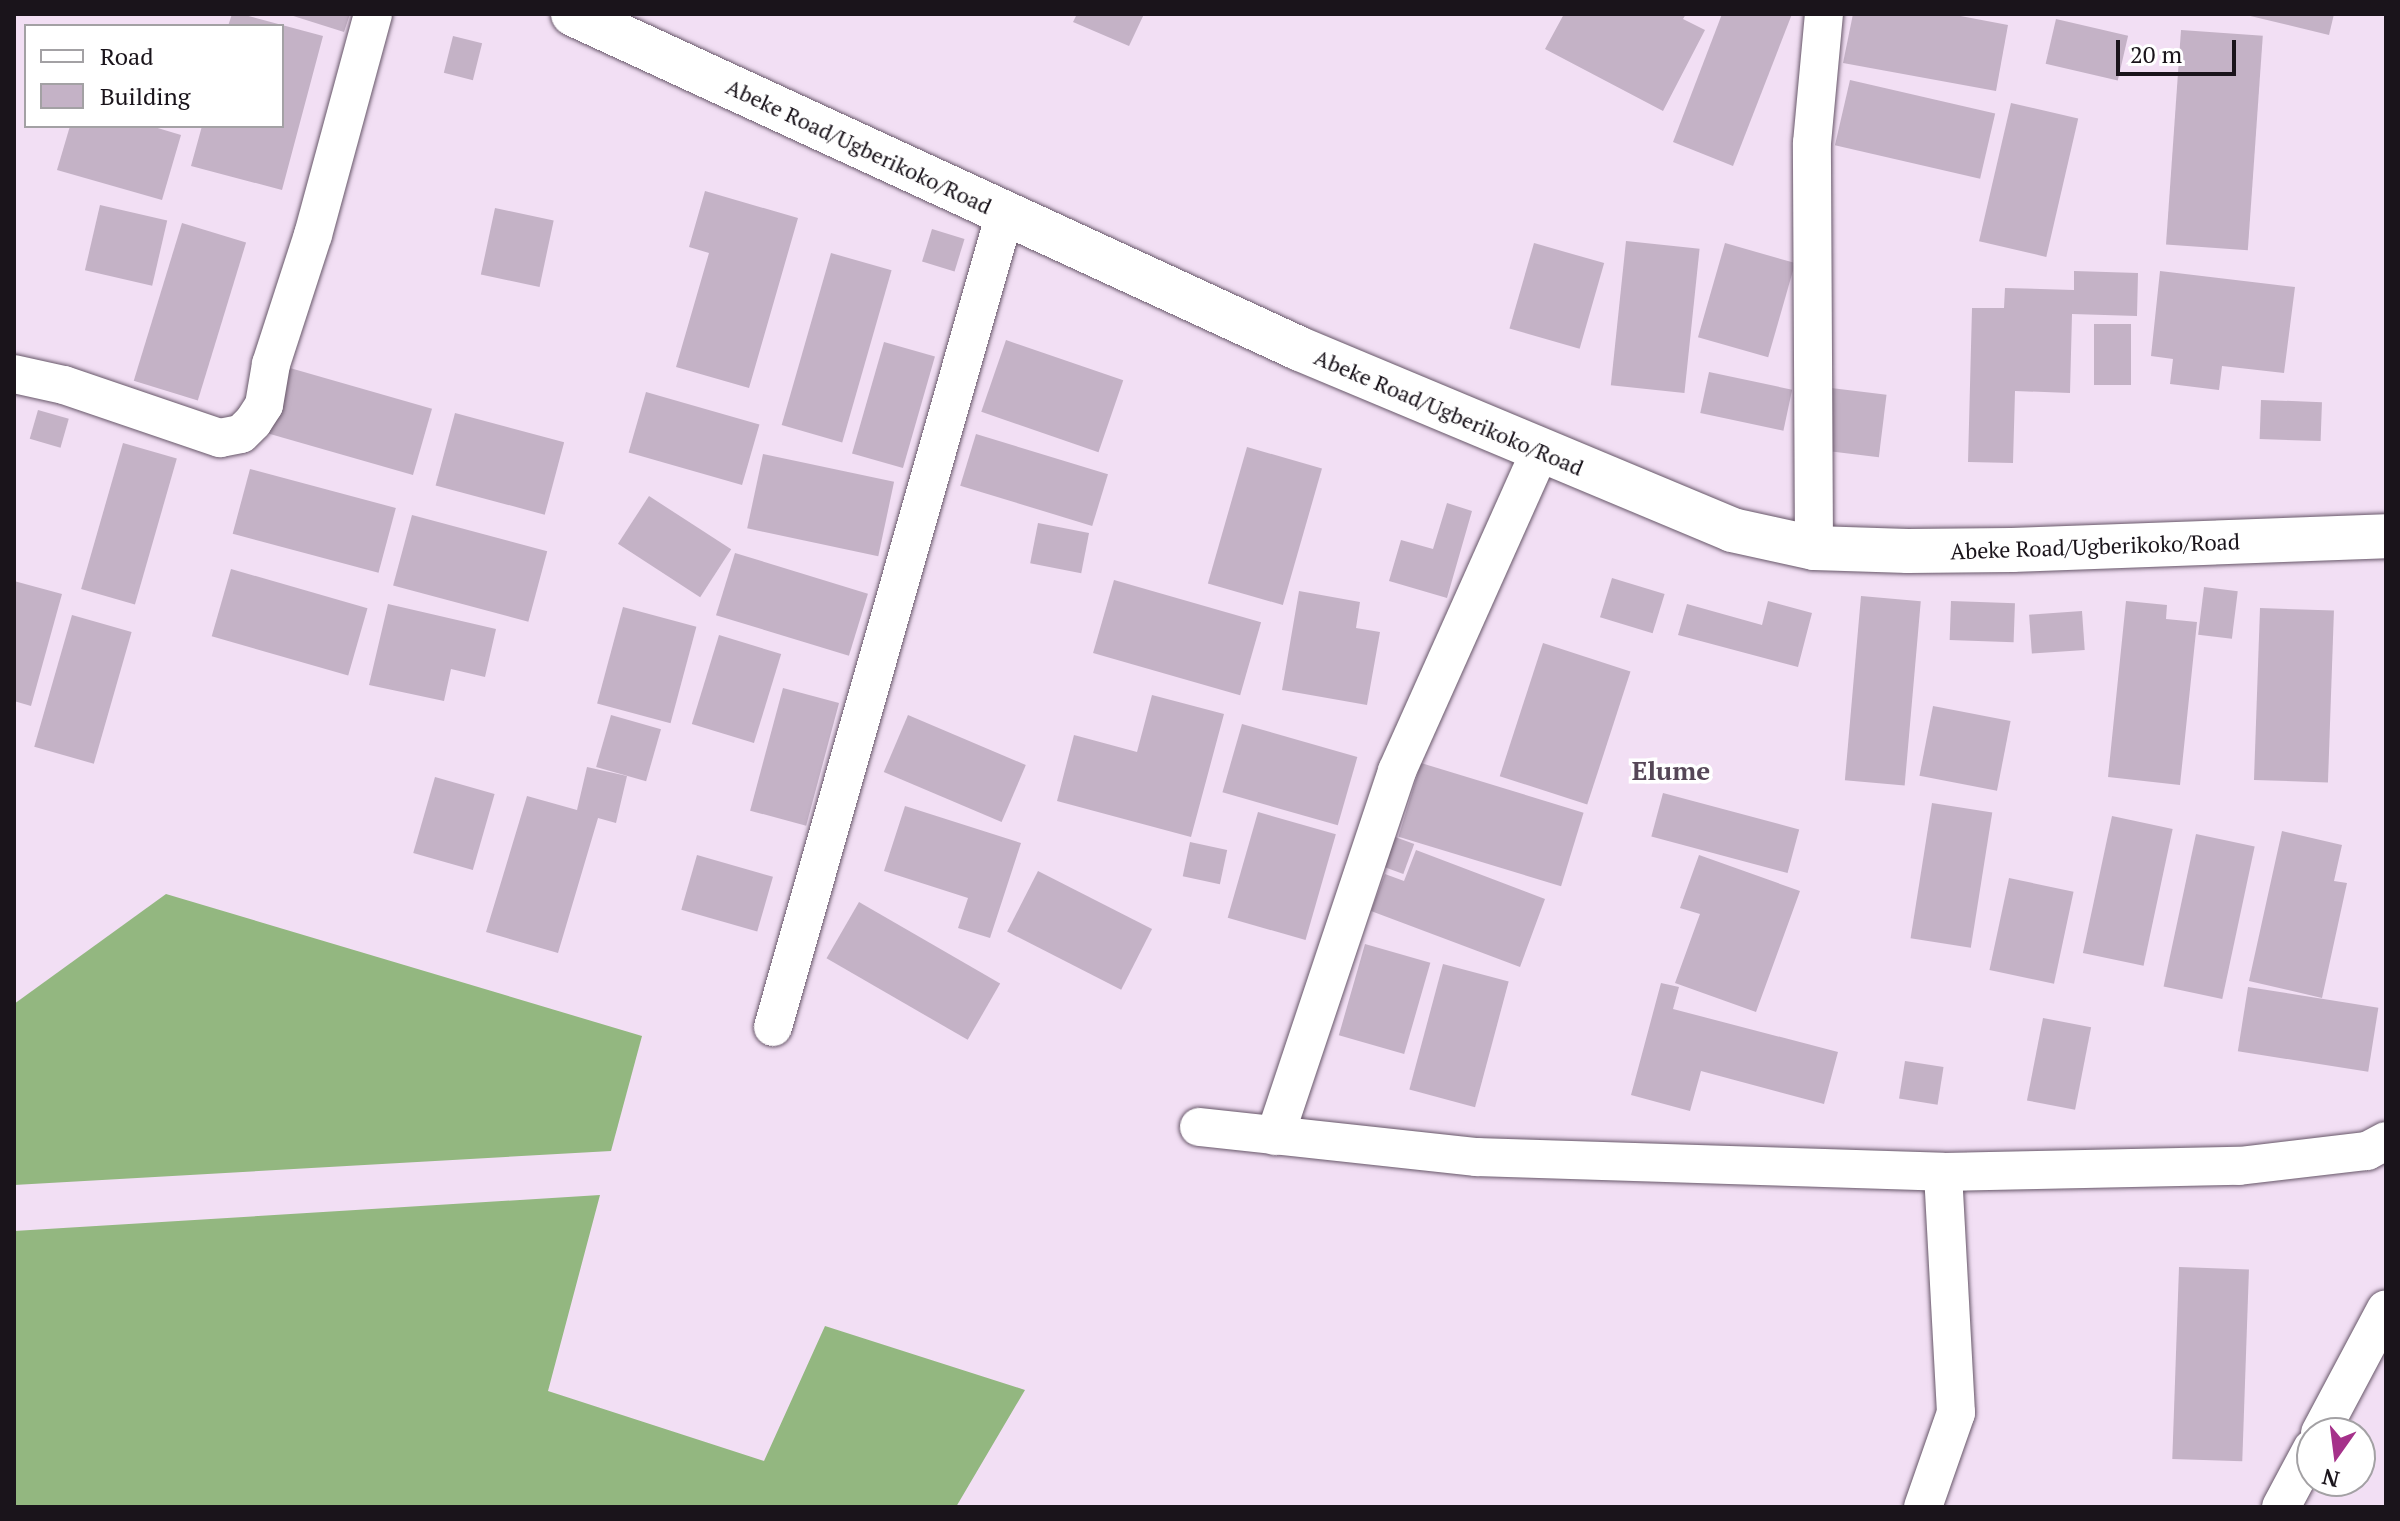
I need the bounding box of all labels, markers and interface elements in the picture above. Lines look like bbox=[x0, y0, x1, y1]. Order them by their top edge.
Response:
legend bbox=[24, 24, 284, 128]
scale bar bbox=[2120, 24, 2240, 74]
text: 20 m bbox=[2130, 38, 2182, 70]
text: Road bbox=[100, 40, 154, 72]
street label: Abeke Road/Ugberikoko/Road bbox=[722, 73, 996, 219]
text: Building bbox=[100, 80, 190, 112]
street label: Abeke Road/Ugberikoko/Road bbox=[1310, 343, 1588, 481]
street label: Abeke Road/Ugberikoko/Road bbox=[1950, 528, 2240, 564]
district label: Elume bbox=[1632, 755, 1710, 787]
north arrow bbox=[2296, 1417, 2376, 1497]
text: N bbox=[2319, 1463, 2342, 1495]

